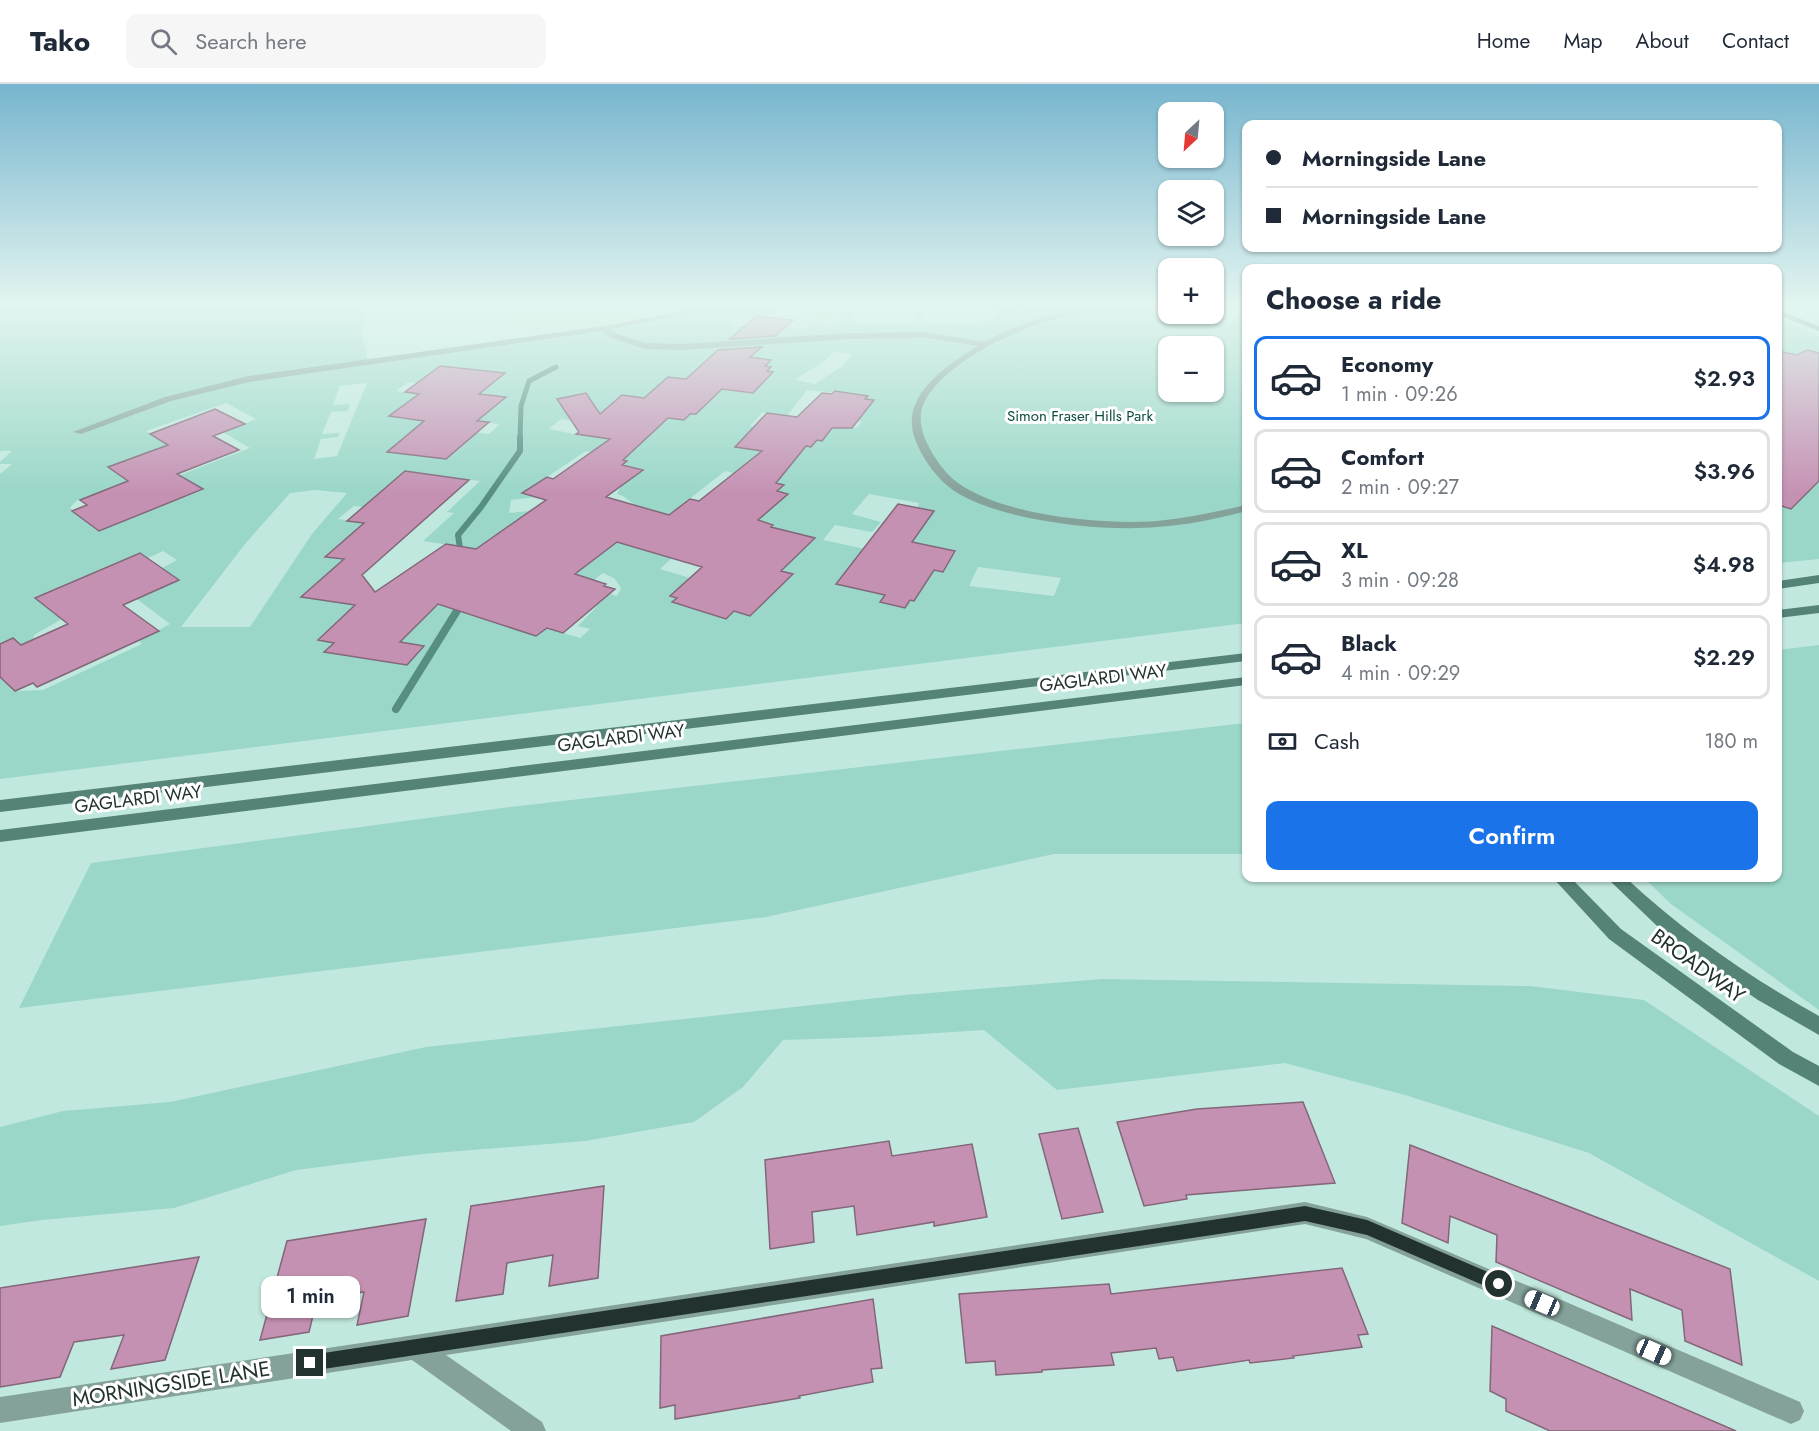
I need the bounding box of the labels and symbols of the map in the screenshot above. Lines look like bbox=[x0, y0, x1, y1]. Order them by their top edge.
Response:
north arrow bbox=[1158, 102, 1224, 168]
park label: Simon Fraser Hills Park bbox=[1007, 405, 1153, 427]
street label: GAGLARDI WAY bbox=[1038, 657, 1169, 699]
street label: GAGLARDI WAY bbox=[556, 717, 687, 759]
street label: GAGLARDI WAY bbox=[73, 778, 204, 820]
street label: BROADWAY bbox=[1645, 922, 1751, 1011]
route start bbox=[1485, 1270, 1512, 1297]
callout: 1 min bbox=[260, 1276, 360, 1318]
car bbox=[1522, 1288, 1562, 1318]
car bbox=[1634, 1336, 1674, 1368]
route end bbox=[296, 1349, 323, 1376]
street label: MORNINGSIDE LANE bbox=[70, 1354, 272, 1414]

